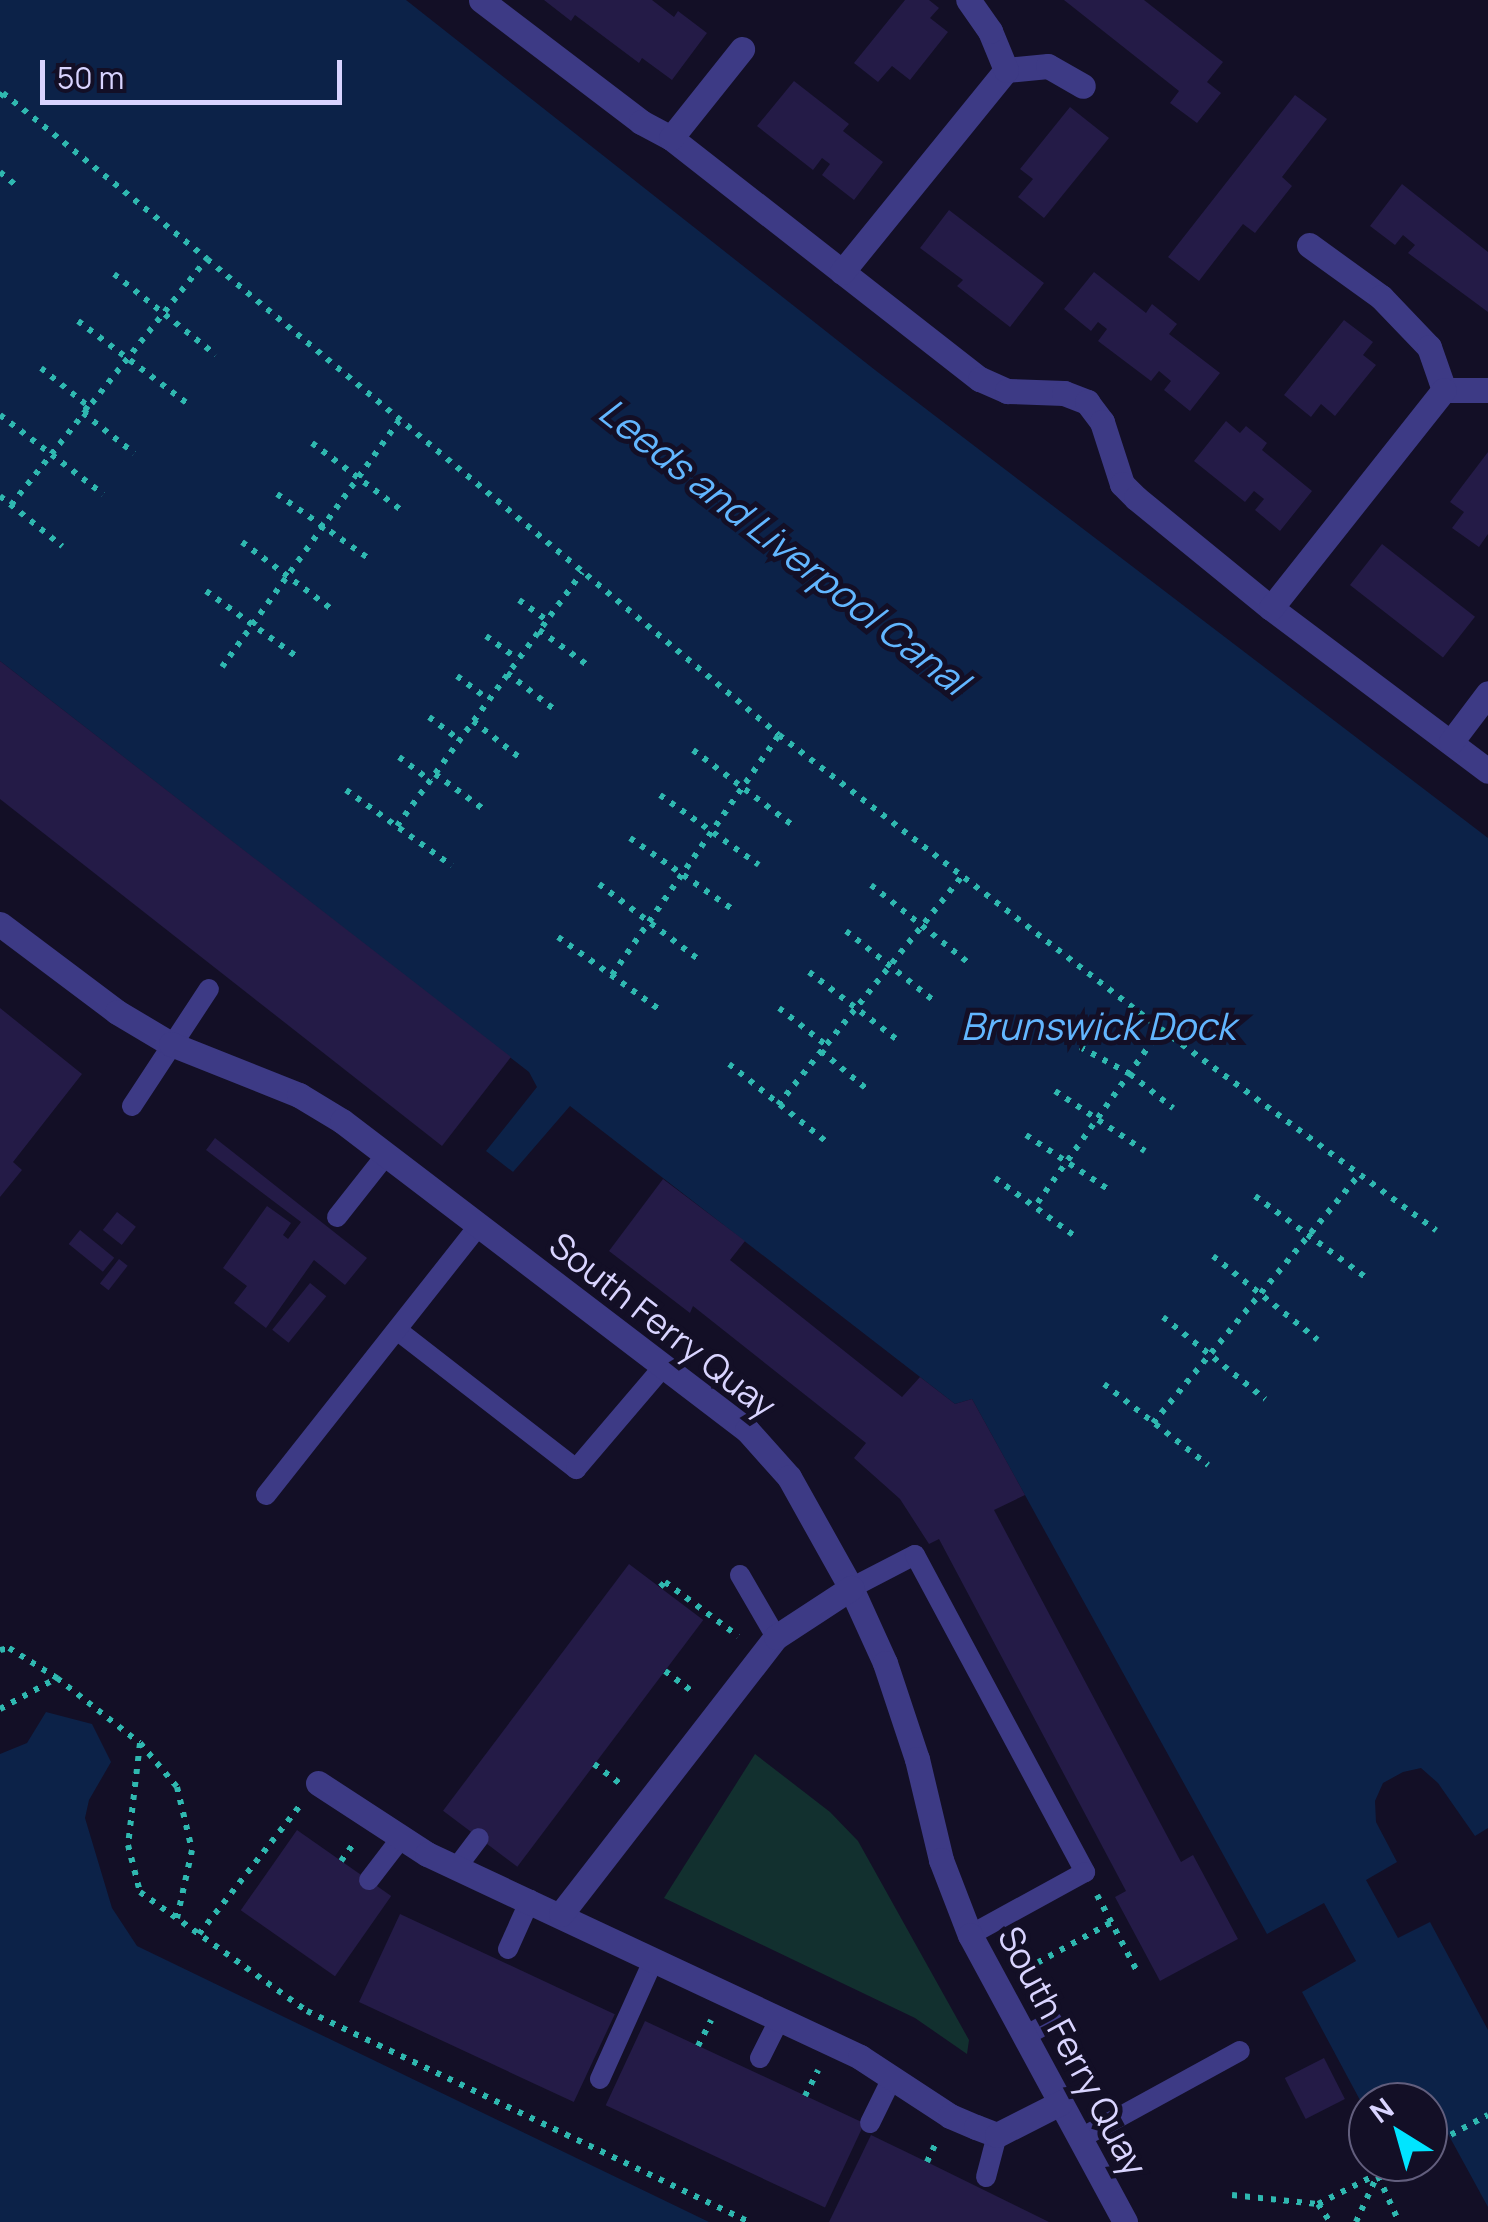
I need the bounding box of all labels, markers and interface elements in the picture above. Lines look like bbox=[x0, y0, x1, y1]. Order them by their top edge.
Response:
scale bar bbox=[45, 40, 348, 102]
text: 50 m bbox=[57, 57, 124, 98]
water label: Leeds and Liverpool Canal bbox=[591, 388, 977, 704]
water label: Brunswick Dock bbox=[961, 1003, 1235, 1049]
street label: South Ferry Quay bbox=[541, 1224, 785, 1426]
street label: South Ferry Quay bbox=[990, 1919, 1156, 2183]
north arrow bbox=[1348, 2082, 1448, 2182]
text: N bbox=[1362, 2088, 1401, 2131]

